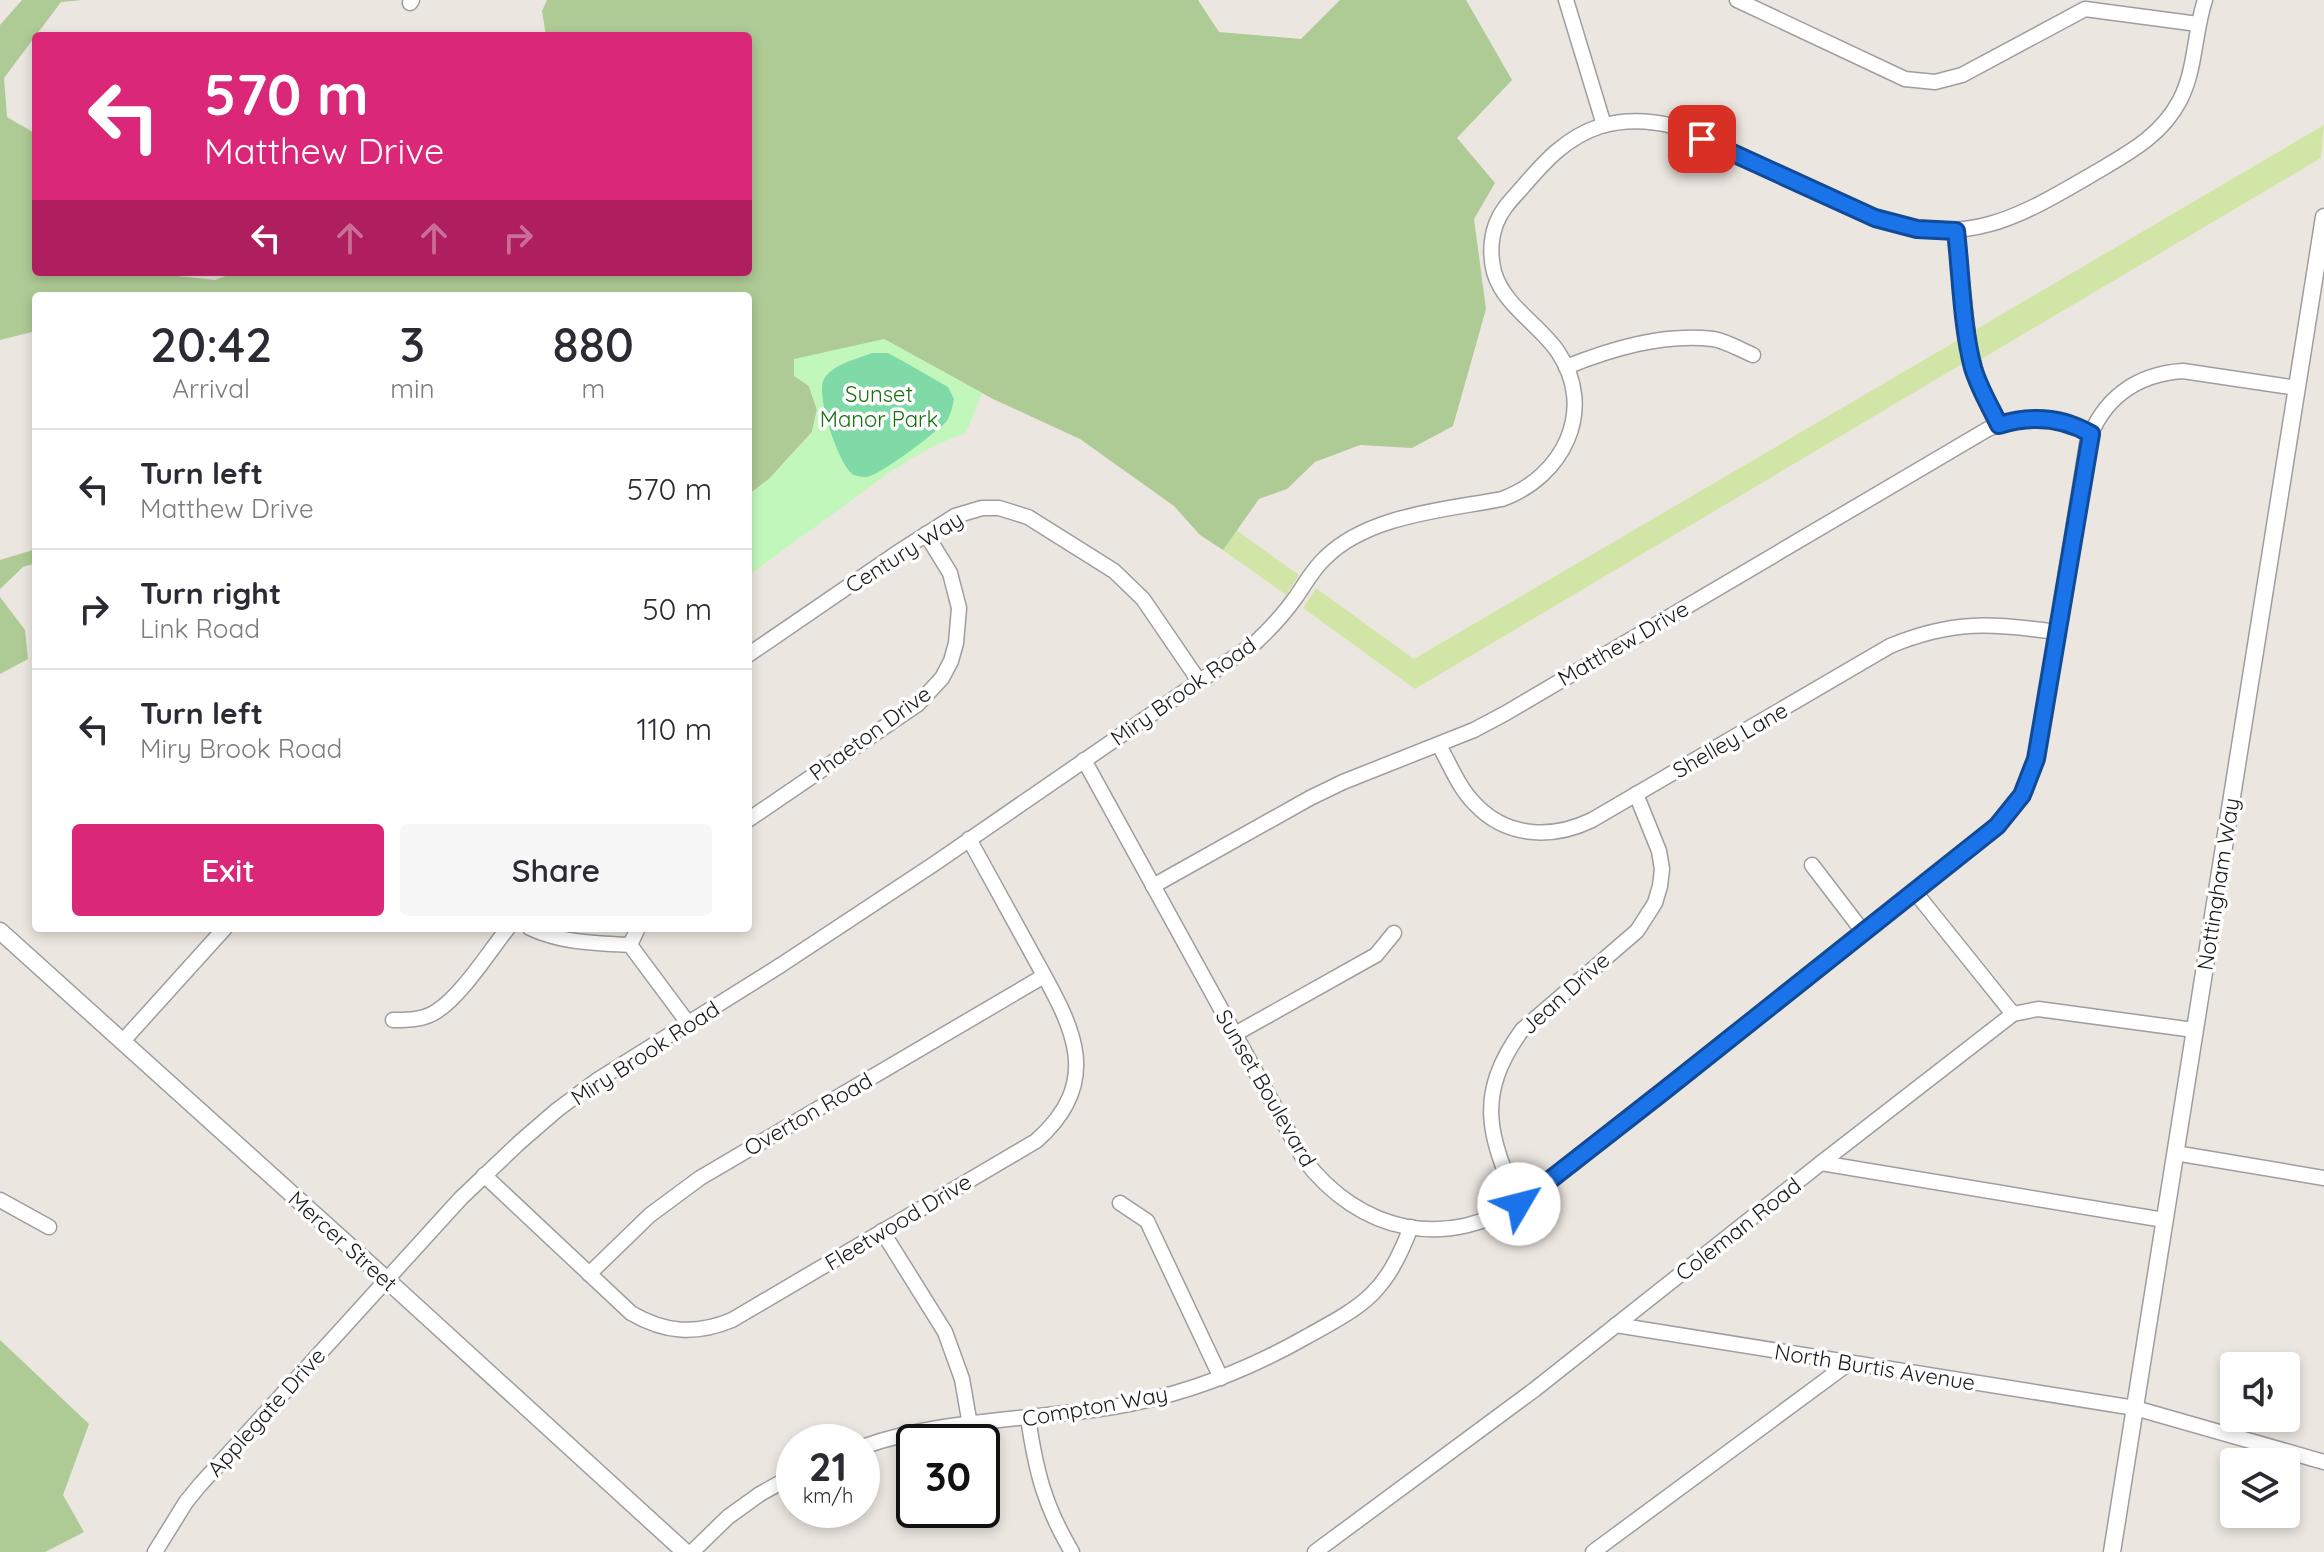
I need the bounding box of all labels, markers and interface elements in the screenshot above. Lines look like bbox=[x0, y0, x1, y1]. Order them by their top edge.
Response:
text: 570 m bbox=[204, 59, 369, 129]
icon: left bbox=[72, 64, 176, 168]
pin bbox=[1668, 105, 1736, 173]
icon: arrive bbox=[1680, 117, 1724, 161]
text: Matthew Drive bbox=[204, 128, 444, 173]
icon: left bbox=[244, 216, 288, 260]
icon: ahead bbox=[328, 216, 372, 260]
icon: ahead bbox=[412, 216, 456, 260]
icon: right bbox=[496, 216, 540, 260]
text: 20:42 bbox=[150, 314, 272, 374]
text: 3 bbox=[400, 314, 425, 374]
text: 880 bbox=[552, 314, 634, 374]
text: Arrival bbox=[172, 372, 250, 405]
text: min bbox=[390, 372, 435, 405]
text: m bbox=[581, 372, 605, 405]
park label: Sunset Manor Park bbox=[820, 380, 938, 433]
text: Turn left bbox=[140, 454, 263, 492]
icon: left bbox=[72, 467, 116, 511]
text: 570 m bbox=[627, 470, 712, 508]
text: Matthew Drive bbox=[140, 492, 314, 525]
street label: Century Way bbox=[840, 505, 968, 599]
text: Turn right bbox=[140, 574, 281, 612]
icon: right bbox=[72, 587, 116, 631]
text: 50 m bbox=[642, 590, 712, 628]
street label: Matthew Drive bbox=[1552, 594, 1694, 692]
text: Link Road bbox=[140, 612, 260, 645]
street label: Miry Brook Road bbox=[1105, 630, 1261, 752]
street label: Phaeton Drive bbox=[804, 679, 936, 787]
text: Turn left bbox=[140, 694, 263, 732]
street label: Shelley Lane bbox=[1667, 696, 1793, 784]
icon: left bbox=[72, 707, 116, 751]
text: 110 m bbox=[636, 710, 712, 748]
text: Miry Brook Road bbox=[140, 732, 342, 765]
street label: Nottingham Way bbox=[2191, 796, 2245, 972]
button: Exit bbox=[72, 824, 384, 916]
button: Share bbox=[400, 824, 712, 916]
street label: Jean Drive bbox=[1515, 946, 1615, 1040]
street label: Miry Brook Road bbox=[566, 995, 724, 1111]
street label: Sunset Boulevard bbox=[1210, 1004, 1322, 1172]
street label: Overton Road bbox=[739, 1066, 877, 1162]
position arrow bbox=[1477, 1162, 1561, 1246]
street label: Fleetwood Drive bbox=[820, 1167, 976, 1277]
street label: Coleman Road bbox=[1670, 1171, 1806, 1287]
street label: Mercer Street bbox=[283, 1185, 403, 1297]
street label: North Burtis Avenue bbox=[1773, 1337, 1977, 1397]
street label: Applegate Drive bbox=[201, 1342, 331, 1482]
map controls bbox=[2220, 1352, 2300, 1528]
button: sound bbox=[2220, 1352, 2300, 1432]
street label: Compton Way bbox=[1020, 1379, 1170, 1433]
speed limit sign: 30 bbox=[896, 1424, 1000, 1528]
text: 21 bbox=[809, 1441, 847, 1491]
button: layers bbox=[2220, 1448, 2300, 1528]
text: km/h bbox=[803, 1483, 853, 1508]

